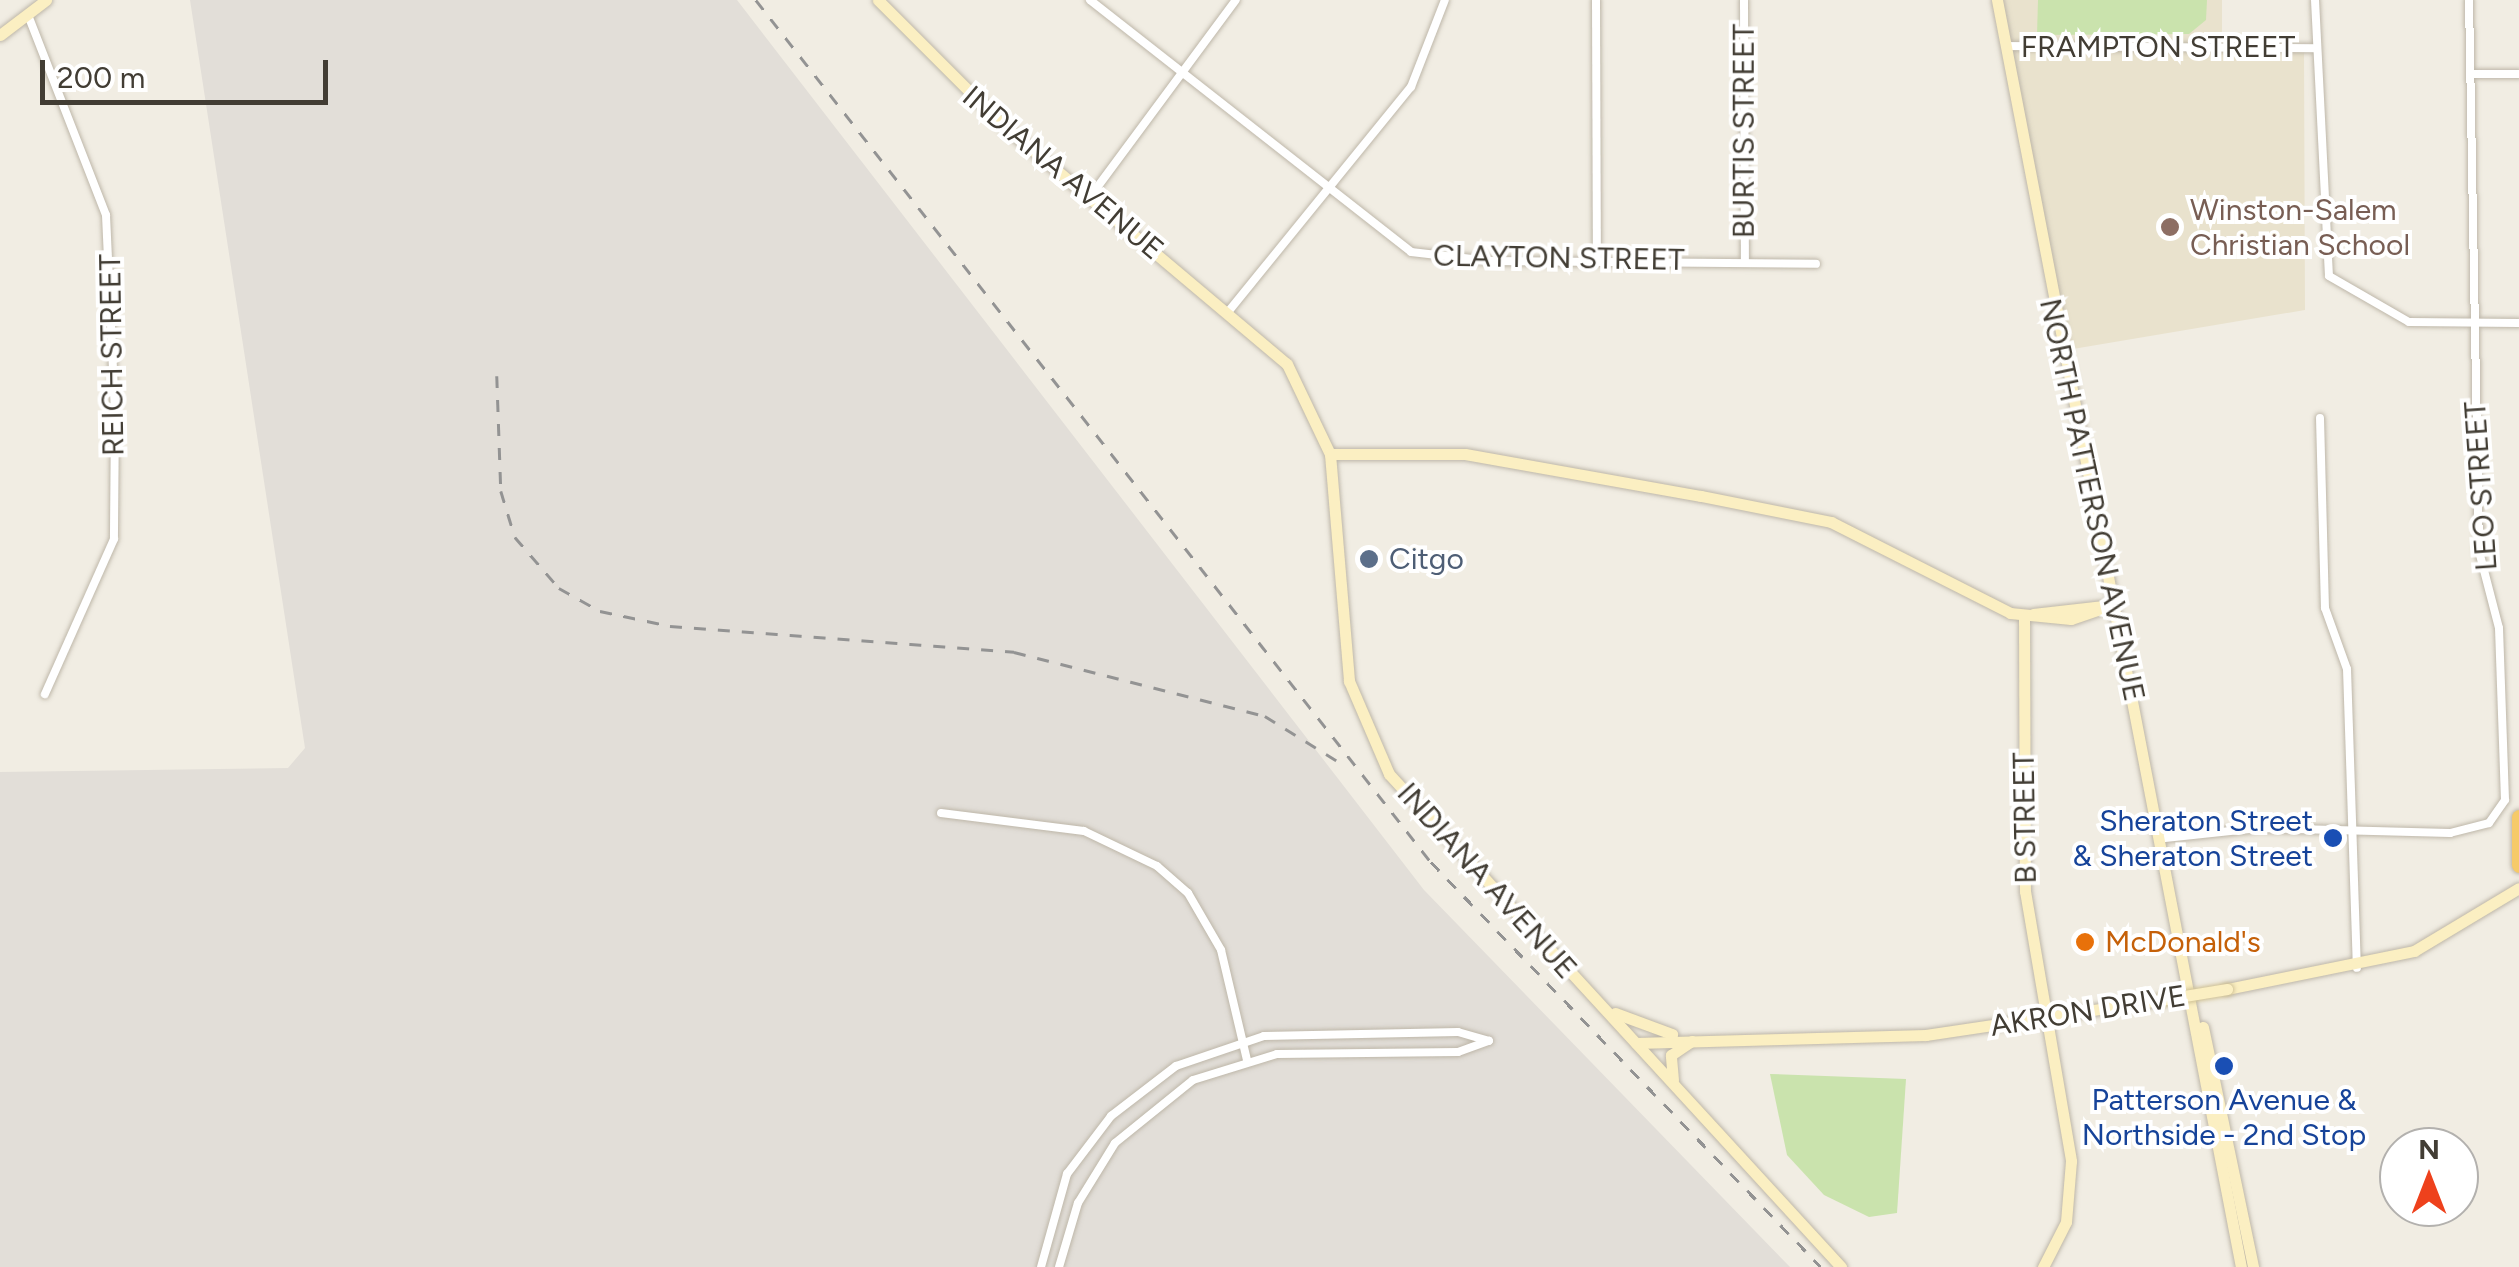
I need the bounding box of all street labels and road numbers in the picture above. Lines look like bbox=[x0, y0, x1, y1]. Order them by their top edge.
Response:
street label: BURTIS STREET bbox=[1726, 24, 1762, 238]
street label: FRAMPTON STREET bbox=[2021, 29, 2295, 65]
street label: INDIANA AVENUE bbox=[955, 79, 1171, 267]
street label: CLAYTON STREET bbox=[1433, 238, 1685, 278]
street label: REICH STREET bbox=[92, 254, 132, 456]
street label: NORTH PATTERSON AVENUE bbox=[2032, 295, 2152, 705]
street label: LEO STREET bbox=[2457, 400, 2505, 572]
street label: B STREET bbox=[2006, 752, 2044, 884]
street label: INDIANA AVENUE bbox=[1390, 776, 1584, 986]
street label: AKRON DRIVE bbox=[1988, 978, 2188, 1044]

